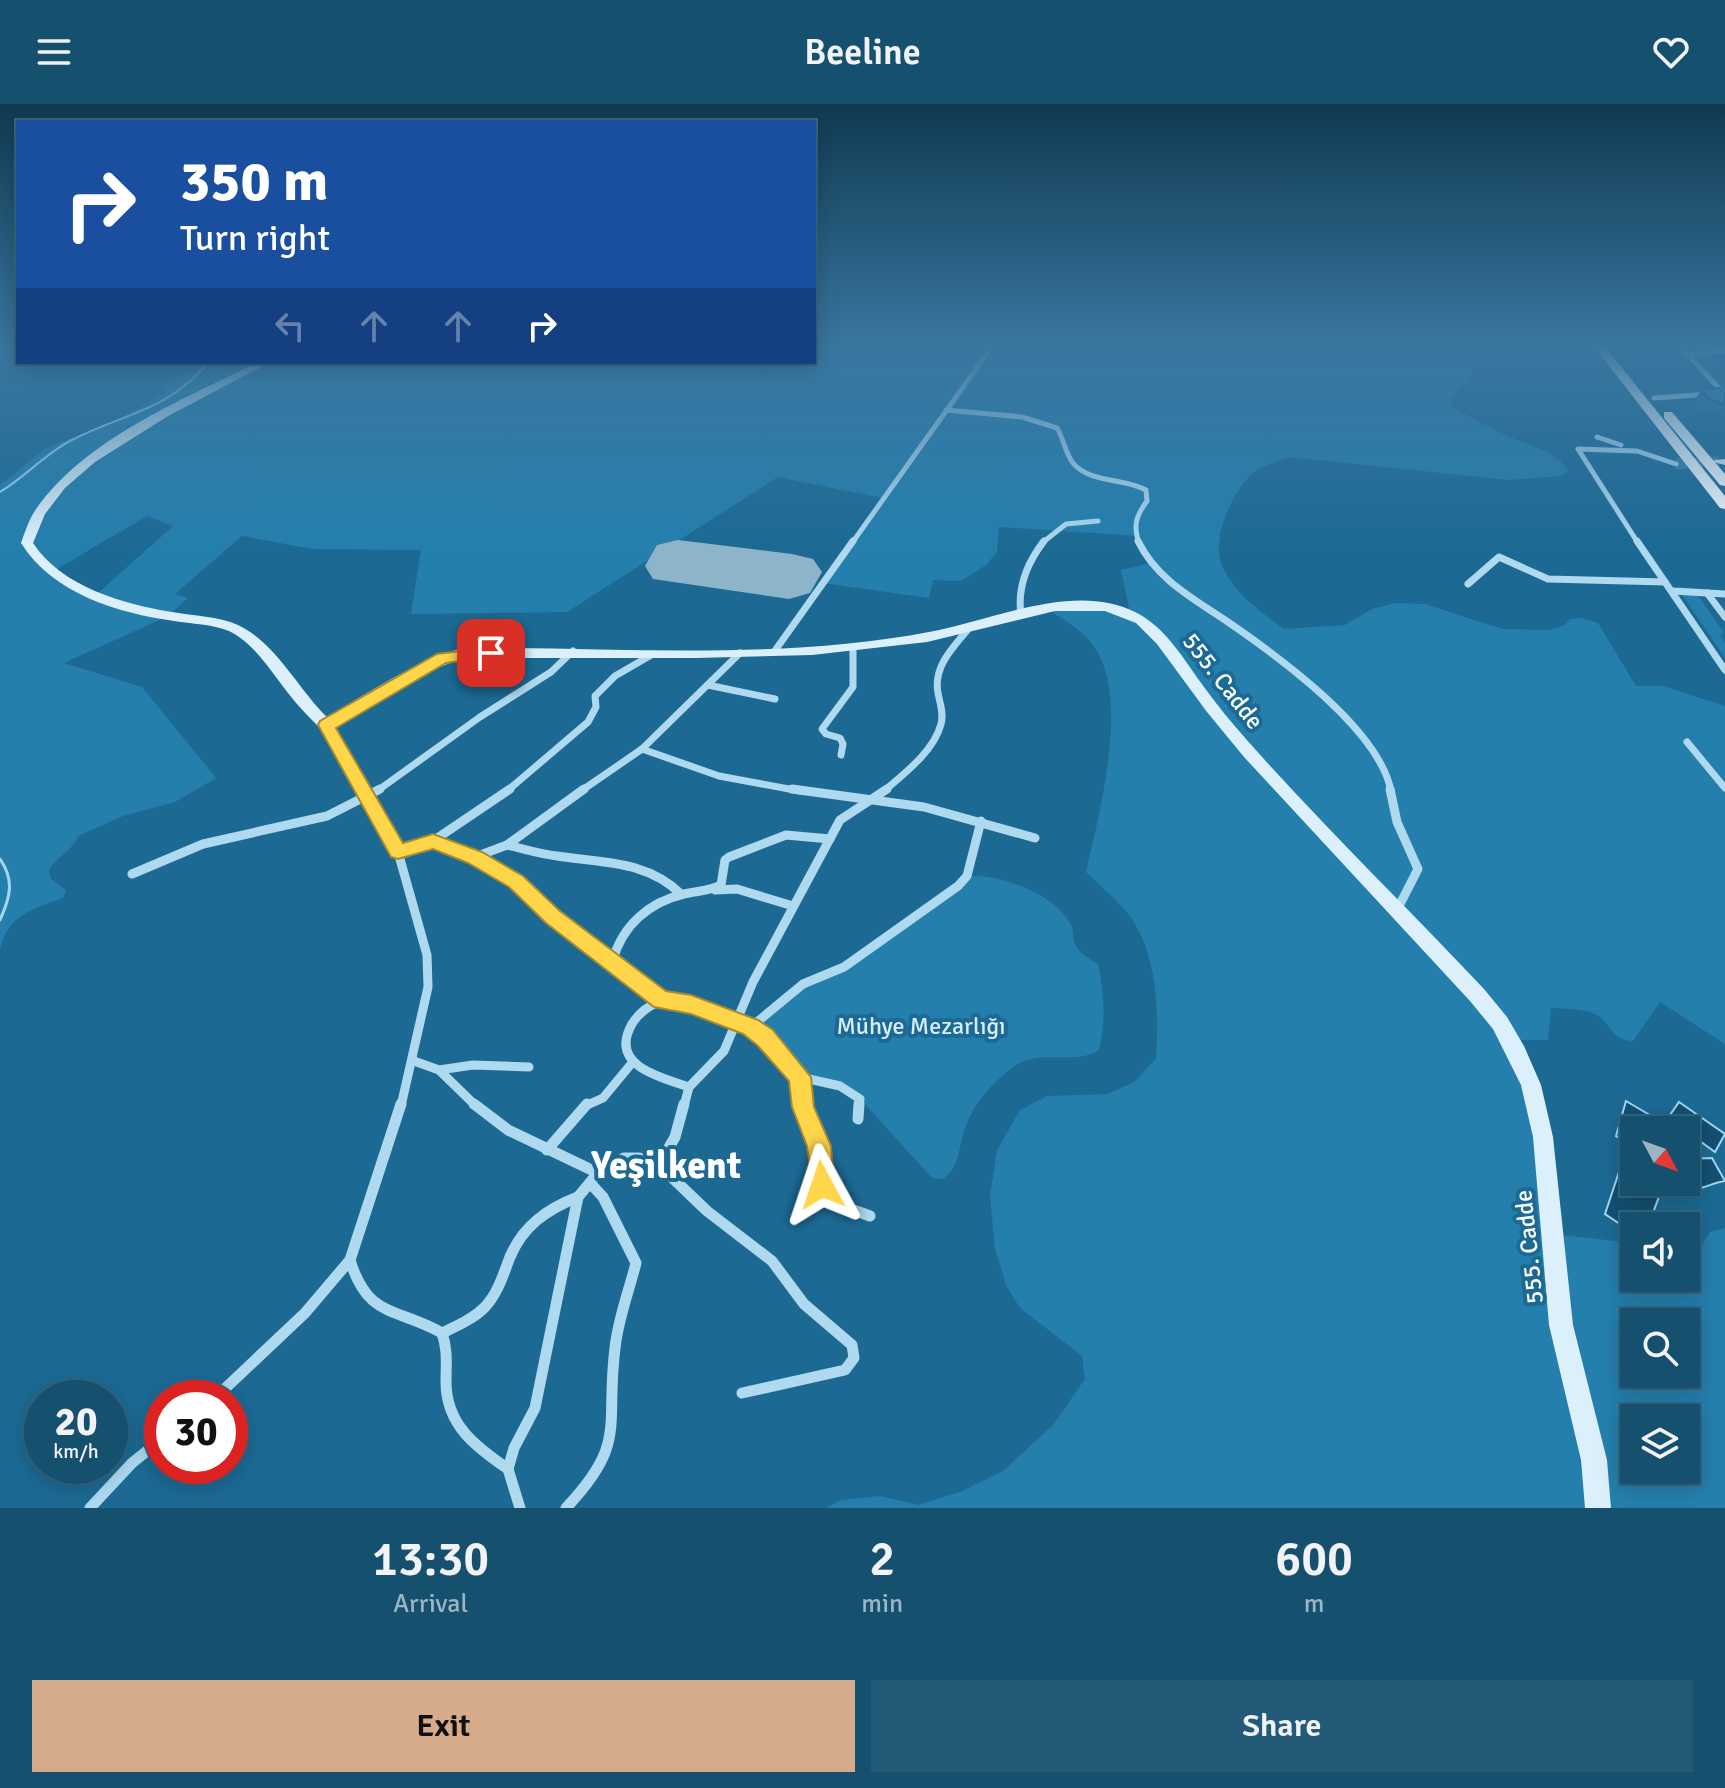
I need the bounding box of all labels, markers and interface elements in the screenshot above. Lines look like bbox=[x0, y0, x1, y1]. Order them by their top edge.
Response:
icon: menu bbox=[32, 30, 76, 74]
text: Beeline bbox=[804, 30, 921, 75]
icon: heart bbox=[1649, 30, 1693, 74]
text: 350 m bbox=[180, 147, 328, 216]
icon: right bbox=[48, 152, 152, 256]
text: Turn right bbox=[180, 216, 330, 261]
icon: left bbox=[268, 304, 312, 348]
icon: ahead bbox=[352, 304, 396, 348]
icon: ahead bbox=[436, 304, 480, 348]
icon: right bbox=[520, 304, 564, 348]
pin bbox=[457, 619, 525, 687]
street label: 555. Cadde bbox=[1176, 627, 1270, 735]
icon: arrive bbox=[469, 631, 513, 675]
park label: Mühye Mezarlığı bbox=[836, 1011, 1006, 1041]
north arrow bbox=[1620, 1116, 1700, 1196]
map controls bbox=[1620, 1116, 1700, 1484]
district label: Yeşilkent bbox=[590, 1142, 741, 1189]
position arrow bbox=[780, 1143, 864, 1227]
street label: 555. Cadde bbox=[1508, 1189, 1550, 1305]
button: sound bbox=[1620, 1212, 1700, 1292]
button: search bbox=[1620, 1308, 1700, 1388]
speed limit sign: 30 bbox=[144, 1380, 248, 1484]
text: 20 bbox=[54, 1397, 98, 1447]
button: layers bbox=[1620, 1404, 1700, 1484]
text: km/h bbox=[53, 1439, 99, 1464]
text: 13:30 bbox=[372, 1530, 489, 1589]
text: 2 bbox=[869, 1530, 895, 1589]
text: 600 bbox=[1275, 1530, 1353, 1589]
text: Arrival bbox=[393, 1588, 468, 1620]
text: min bbox=[861, 1588, 903, 1620]
text: m bbox=[1304, 1588, 1324, 1620]
button: Exit bbox=[32, 1680, 855, 1772]
button: Share bbox=[871, 1680, 1693, 1772]

